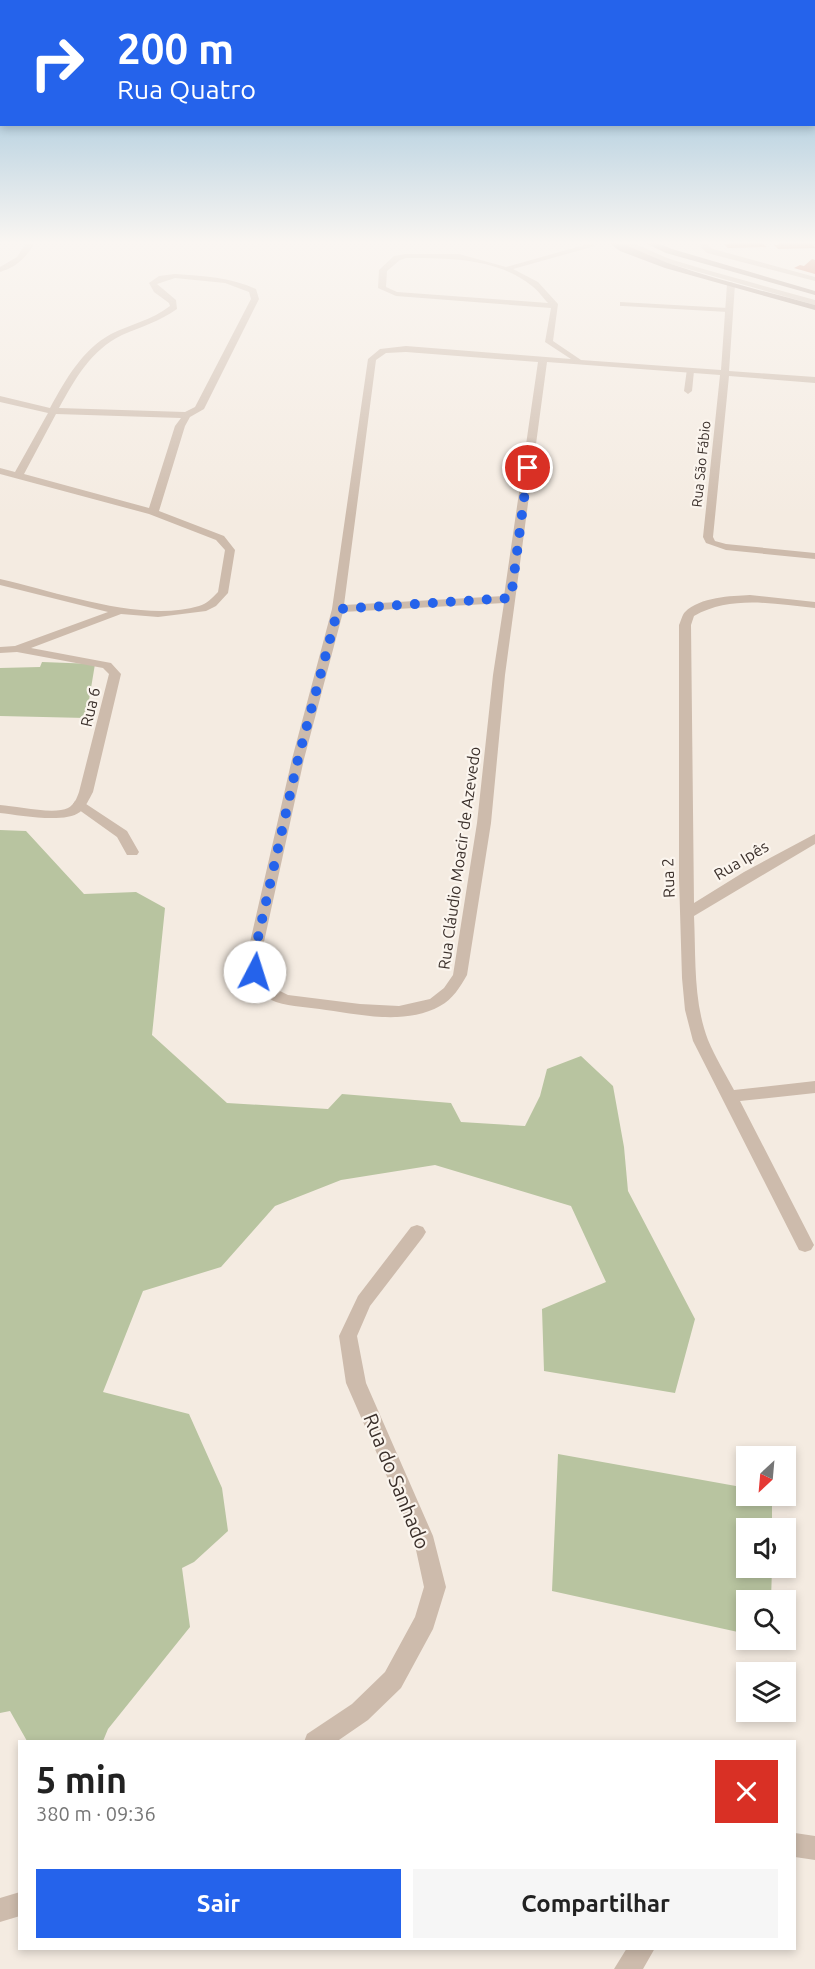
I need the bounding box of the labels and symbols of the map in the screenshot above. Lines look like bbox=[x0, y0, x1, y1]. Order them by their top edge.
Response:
street label: Rua São Fábio bbox=[689, 420, 713, 508]
pin bbox=[502, 442, 553, 493]
street label: Rua 6 bbox=[77, 685, 103, 729]
street label: Rua Cláudio Moacir de Azevedo bbox=[434, 745, 484, 971]
street label: Rua Ipês bbox=[711, 837, 771, 883]
street label: Rua 2 bbox=[658, 858, 678, 898]
position arrow bbox=[223, 940, 287, 1004]
street label: Rua do Sanhado bbox=[359, 1410, 435, 1552]
north arrow bbox=[736, 1446, 796, 1506]

